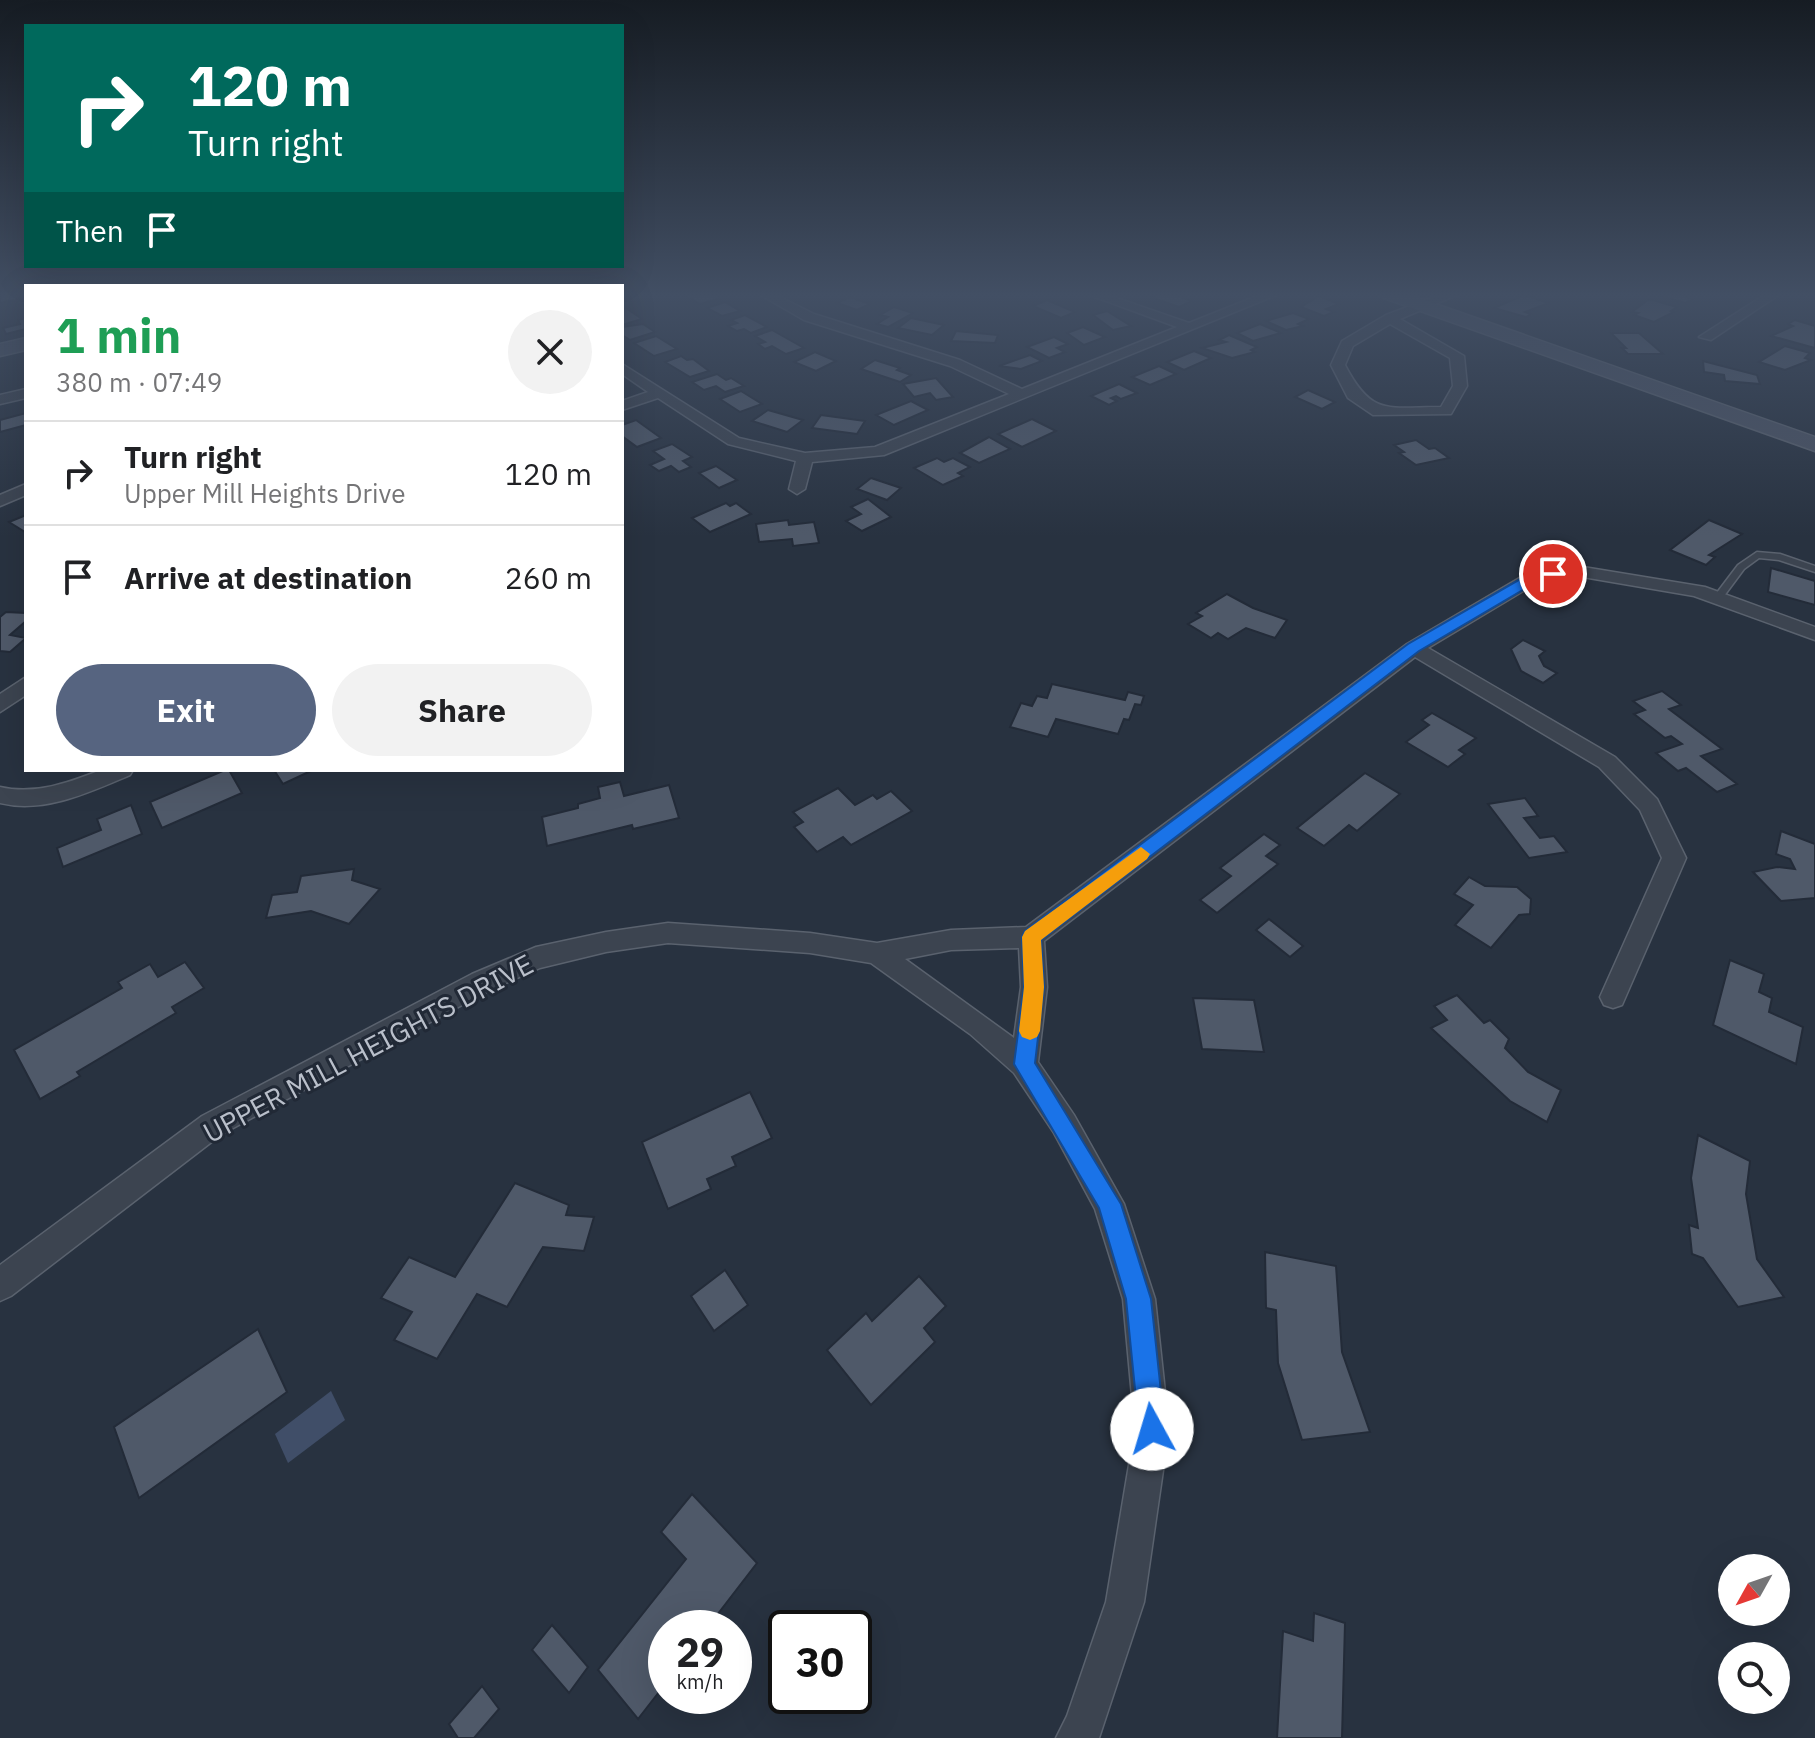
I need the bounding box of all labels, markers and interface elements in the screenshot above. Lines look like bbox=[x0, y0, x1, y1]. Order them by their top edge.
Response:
text: 120 m bbox=[188, 49, 352, 121]
icon: right bbox=[56, 56, 160, 160]
text: Turn right bbox=[188, 119, 344, 166]
icon: arrive bbox=[140, 208, 184, 252]
text: Then bbox=[56, 211, 124, 250]
text: 1 min bbox=[56, 304, 181, 366]
button: close bbox=[508, 310, 592, 394]
text: 380 m · 07:49 bbox=[56, 365, 222, 399]
text: Turn right bbox=[124, 437, 262, 476]
icon: right bbox=[56, 451, 100, 495]
text: 120 m bbox=[505, 454, 592, 493]
text: Upper Mill Heights Drive bbox=[124, 476, 405, 510]
pin bbox=[1519, 540, 1587, 608]
icon: arrive bbox=[1531, 552, 1575, 596]
icon: arrive bbox=[56, 555, 100, 599]
text: Arrive at destination bbox=[124, 558, 412, 597]
text: 260 m bbox=[505, 558, 592, 597]
button: Exit bbox=[56, 664, 316, 756]
button: Share bbox=[332, 664, 592, 756]
street label: UPPER MILL HEIGHTS DRIVE bbox=[196, 945, 540, 1151]
position arrow bbox=[1110, 1387, 1194, 1471]
north arrow bbox=[1718, 1554, 1790, 1626]
map controls bbox=[1718, 1554, 1790, 1714]
speed limit sign: 30 bbox=[768, 1610, 872, 1714]
text: 29 bbox=[676, 1626, 724, 1678]
button: search bbox=[1718, 1642, 1790, 1714]
text: km/h bbox=[676, 1668, 724, 1695]

